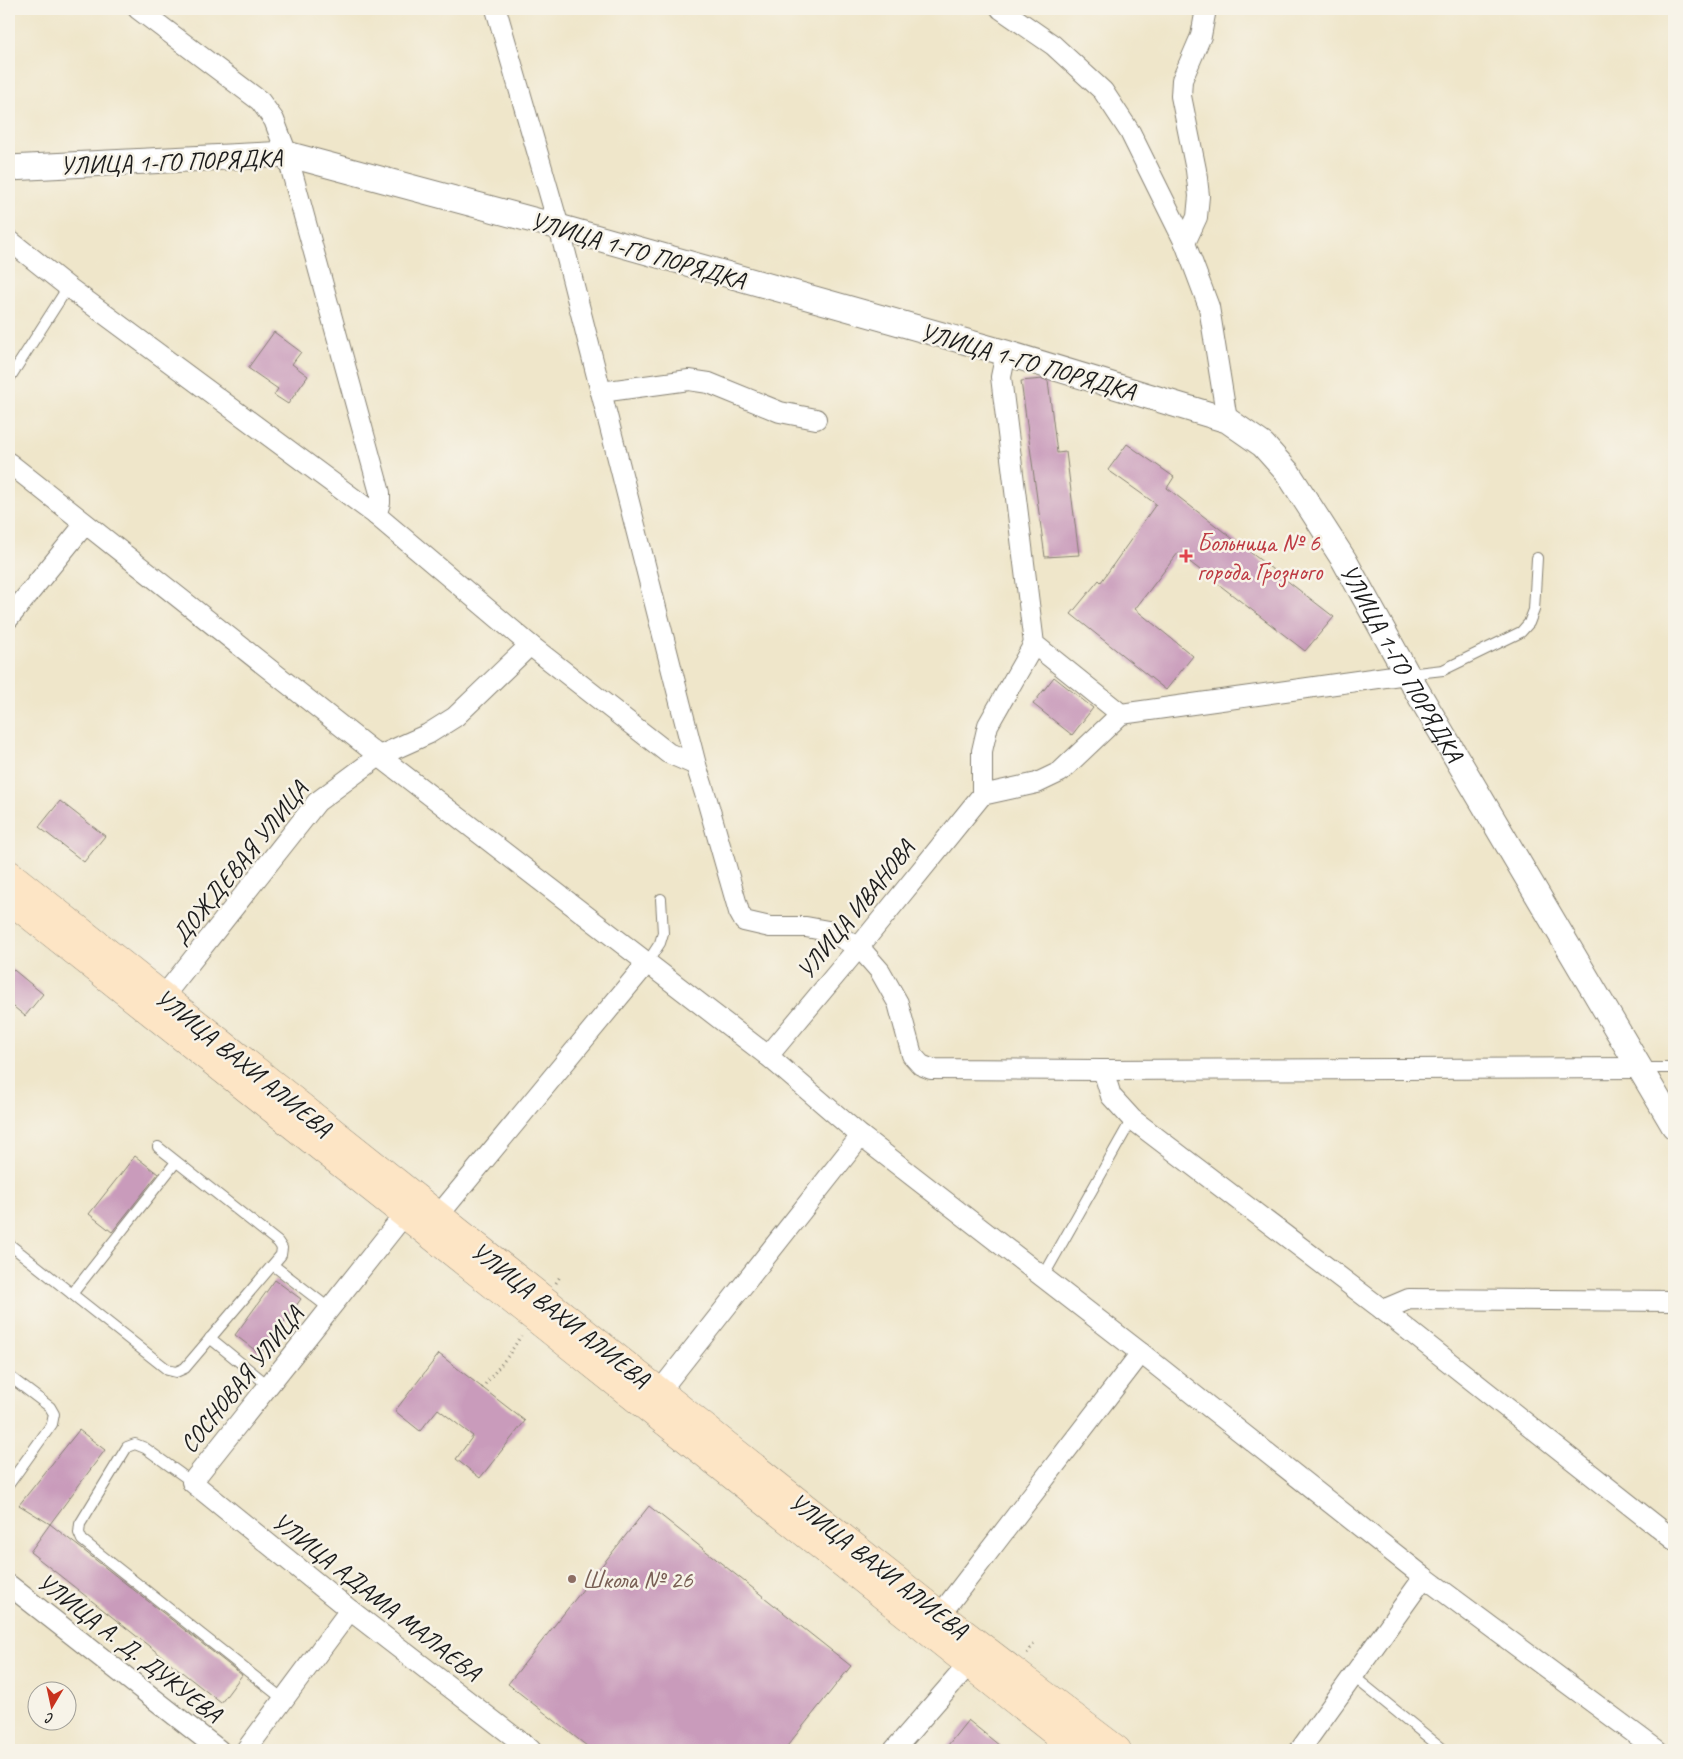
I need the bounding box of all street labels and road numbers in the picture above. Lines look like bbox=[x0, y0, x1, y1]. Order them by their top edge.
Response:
street label: УЛИЦА 1-ГО ПОРЯДКА bbox=[60, 142, 284, 182]
street label: УЛИЦА 1-ГО ПОРЯДКА bbox=[527, 205, 750, 297]
street label: УЛИЦА 1-ГО ПОРЯДКА bbox=[917, 316, 1140, 408]
street label: УЛИЦА 1-ГО ПОРЯДКА bbox=[1332, 559, 1471, 769]
street label: ДОЖДЕВАЯ УЛИЦА bbox=[164, 774, 316, 950]
street label: УЛИЦА ИВАНОВА bbox=[790, 832, 923, 986]
street label: УЛИЦА ВАХИ АЛИЕВА bbox=[148, 982, 339, 1144]
street label: УЛИЦА ВАХИ АЛИЕВА bbox=[464, 1235, 657, 1395]
street label: СОСНОВАЯ УЛИЦА bbox=[173, 1299, 312, 1459]
street label: УЛИЦА ВАХИ АЛИЕВА bbox=[782, 1486, 975, 1646]
street label: УЛИЦА АДАМА МАЛАЕВА bbox=[266, 1505, 488, 1689]
street label: УЛИЦА А. Д. ДУКУЕВА bbox=[31, 1566, 229, 1731]

